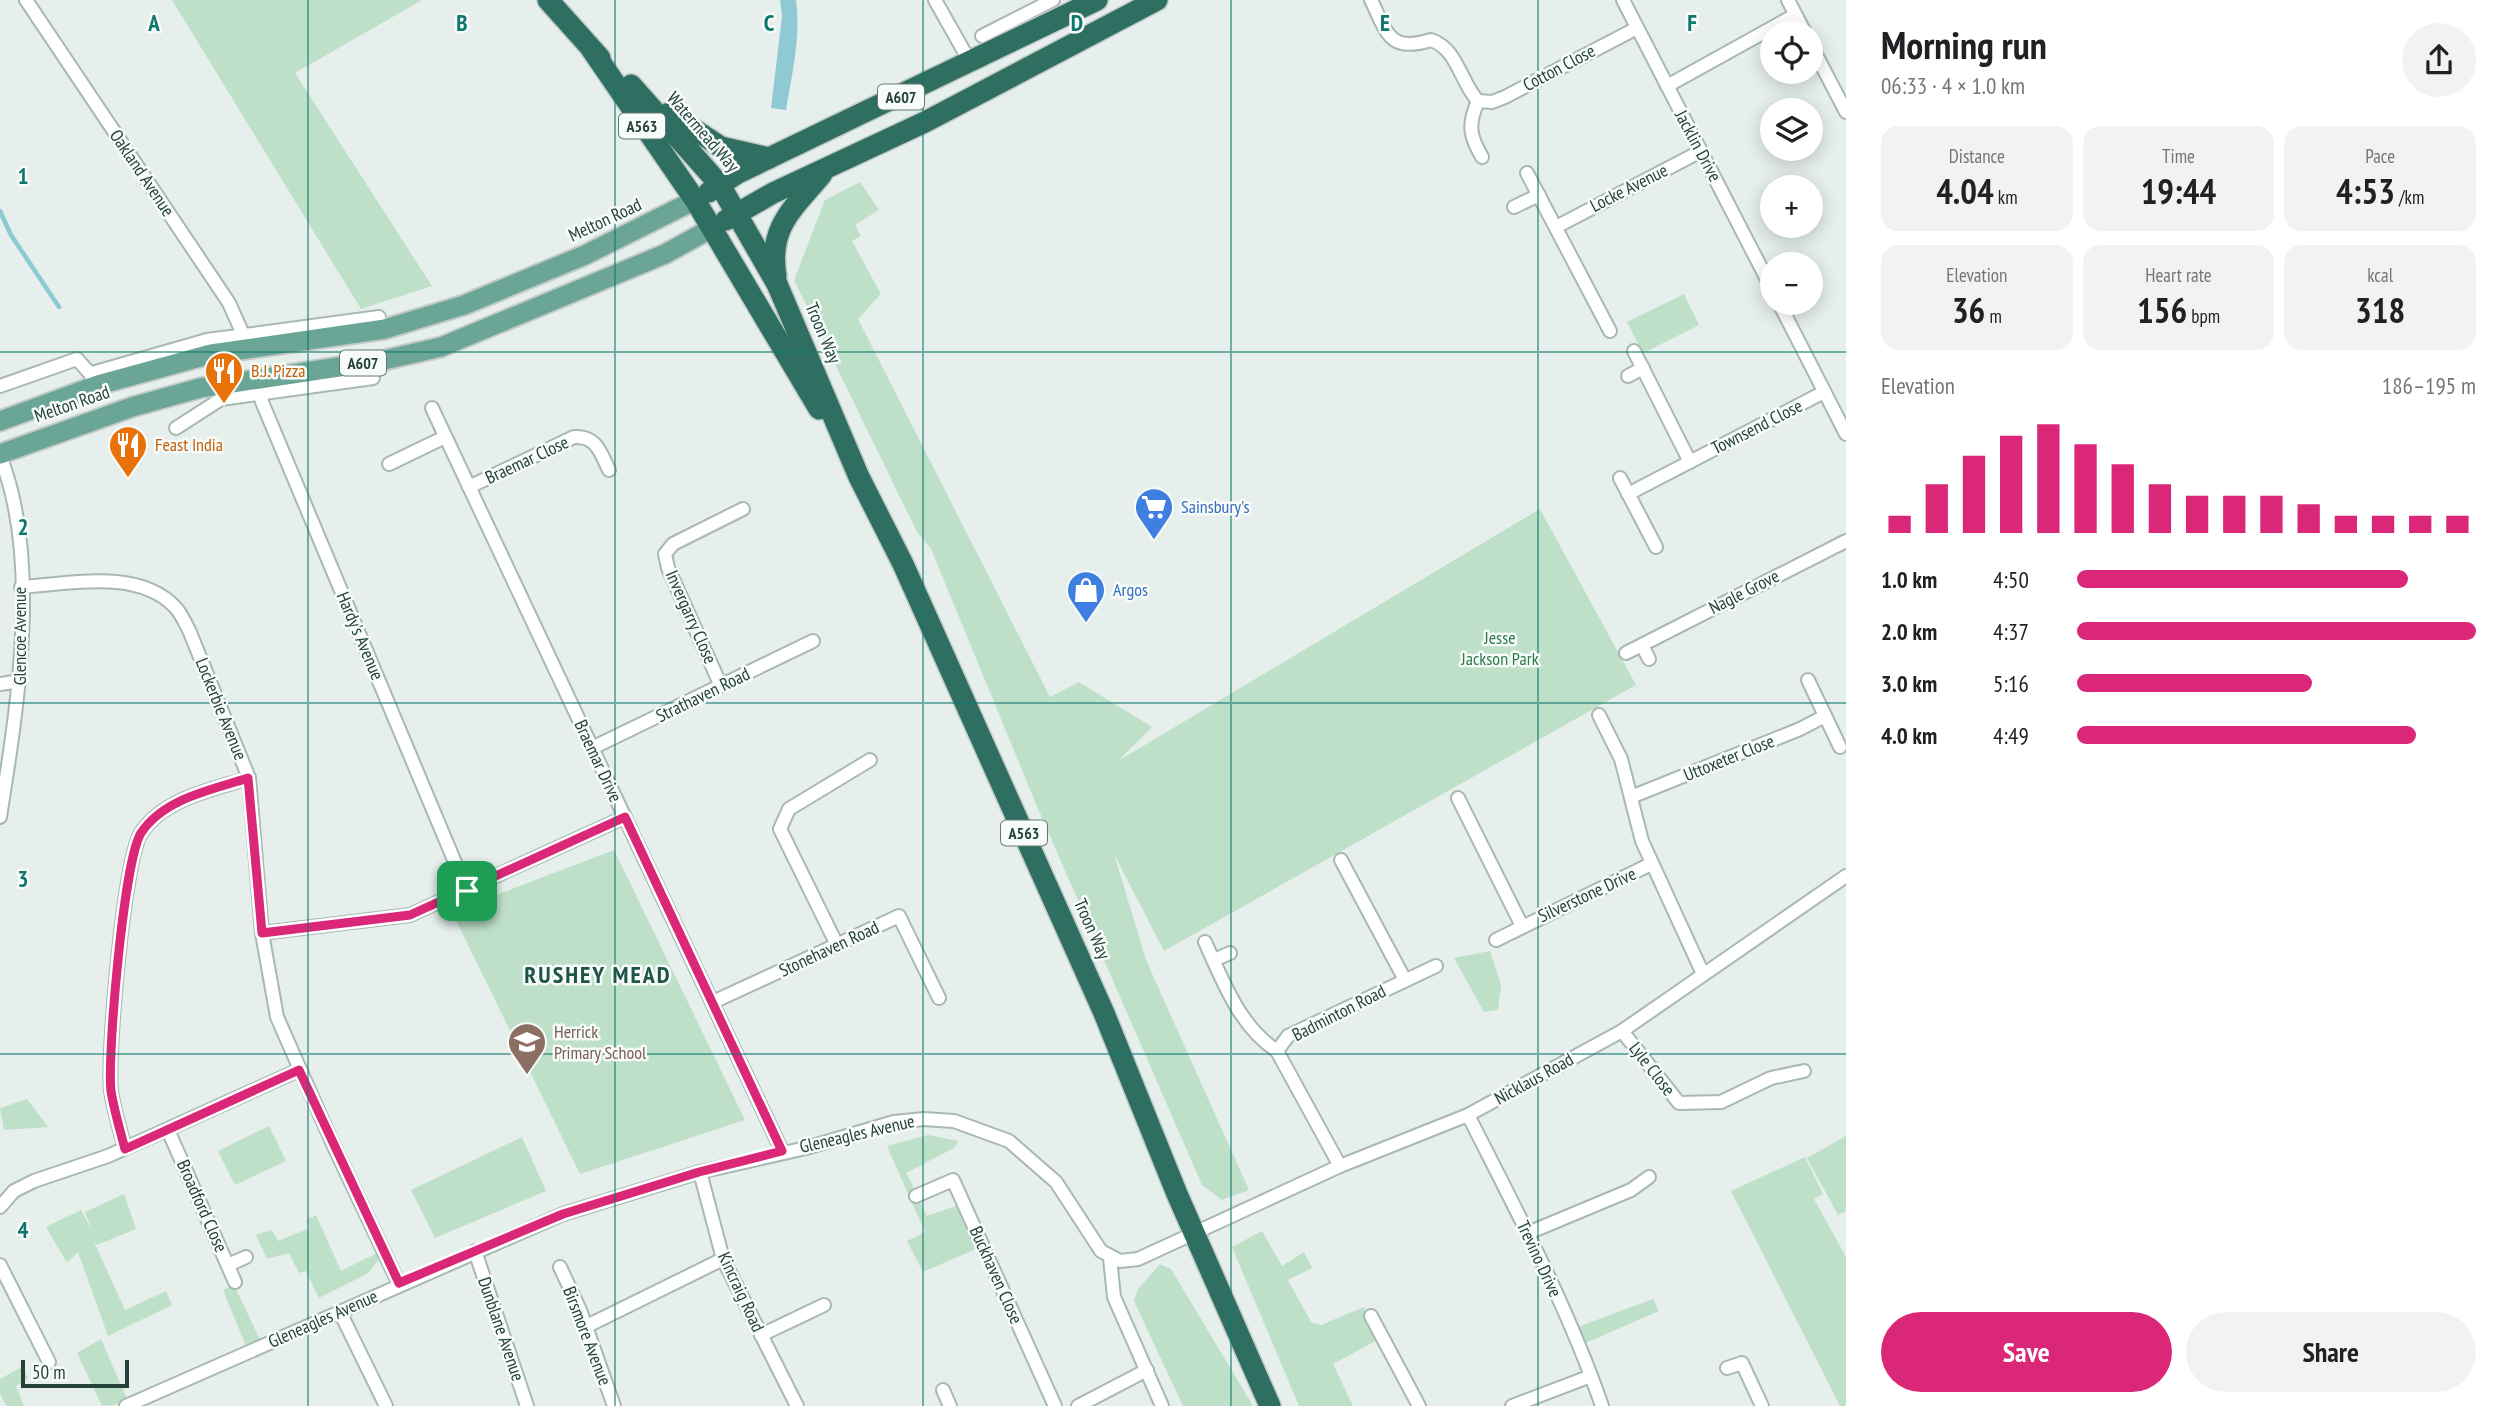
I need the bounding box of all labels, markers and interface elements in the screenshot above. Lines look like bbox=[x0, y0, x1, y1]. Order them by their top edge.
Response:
text: A bbox=[147, 8, 160, 37]
text: B bbox=[456, 8, 468, 37]
text: C bbox=[764, 8, 775, 37]
text: D bbox=[1071, 8, 1083, 37]
text: E bbox=[1380, 8, 1390, 37]
text: F bbox=[1687, 8, 1697, 37]
text: Morning run bbox=[1881, 20, 2047, 69]
map controls bbox=[1760, 21, 1823, 315]
button: locate bbox=[1760, 21, 1823, 84]
button: share bbox=[2402, 23, 2476, 97]
street label: Cotton Close bbox=[1519, 39, 1599, 96]
text: 06:33 · 4 × 1.0 km bbox=[1881, 71, 2025, 100]
road number: A607 bbox=[878, 85, 924, 110]
street label: Watermead Way bbox=[662, 87, 745, 177]
button: layers bbox=[1760, 98, 1823, 161]
street label: Jacklin Drive bbox=[1670, 105, 1727, 185]
road number: A563 bbox=[619, 114, 665, 138]
street label: Oakland Avenue bbox=[105, 125, 180, 221]
text: Distance bbox=[1949, 144, 2005, 168]
text: Time bbox=[2162, 144, 2195, 168]
text: Pace bbox=[2365, 144, 2395, 168]
street label: Locke Avenue bbox=[1586, 158, 1671, 217]
text: 1 bbox=[18, 161, 29, 190]
text: 4.04 bbox=[1936, 168, 1994, 214]
text: 19:44 bbox=[2141, 168, 2216, 214]
text: 4:53 bbox=[2336, 168, 2395, 214]
button: + bbox=[1760, 175, 1823, 238]
text: km bbox=[1994, 185, 2018, 209]
text: /km bbox=[2395, 185, 2424, 209]
street label: Melton Road bbox=[565, 193, 645, 246]
button: − bbox=[1760, 252, 1823, 315]
text: Elevation bbox=[1946, 263, 2007, 287]
text: Heart rate bbox=[2145, 263, 2212, 287]
text: kcal bbox=[2367, 263, 2393, 287]
text: 36 bbox=[1952, 287, 1985, 333]
text: 156 bbox=[2137, 287, 2187, 333]
text: 318 bbox=[2355, 287, 2405, 333]
street label: Troon Way bbox=[800, 299, 847, 367]
text: m bbox=[1985, 304, 2002, 328]
text: bpm bbox=[2187, 304, 2220, 328]
restaurant icon: B.J. Pizza bbox=[203, 350, 245, 405]
road number: A607 bbox=[340, 350, 386, 376]
place label: B.J. Pizza bbox=[251, 359, 305, 382]
text: Elevation bbox=[1881, 371, 1955, 400]
text: 186–195 m bbox=[2382, 371, 2476, 400]
street label: Melton Road bbox=[31, 380, 113, 427]
street label: Townsend Close bbox=[1707, 394, 1806, 459]
restaurant icon: Feast India bbox=[107, 424, 149, 479]
street label: Braemar Close bbox=[481, 430, 572, 489]
place label: Feast India bbox=[155, 433, 223, 456]
supermarket icon: Sainsbury's bbox=[1133, 486, 1175, 541]
place label: Sainsbury's bbox=[1181, 495, 1250, 518]
text: 2 bbox=[18, 512, 29, 541]
street label: Nagle Grove bbox=[1705, 564, 1783, 619]
text: 1.0 km bbox=[1881, 565, 1937, 594]
text: 4:50 bbox=[1993, 565, 2029, 594]
street label: Invergarry Close bbox=[661, 566, 722, 667]
shop icon: Argos bbox=[1065, 569, 1107, 624]
place label: Argos bbox=[1113, 578, 1148, 601]
street label: Glencoe Avenue bbox=[8, 587, 31, 685]
street label: Hardy's Avenue bbox=[332, 588, 389, 683]
text: 2.0 km bbox=[1881, 617, 1937, 646]
text: 4:37 bbox=[1993, 617, 2029, 646]
park label: Jesse Jackson Park bbox=[1460, 626, 1539, 670]
street label: Lockerbie Avenue bbox=[191, 654, 252, 763]
street label: Strathaven Road bbox=[652, 662, 754, 727]
text: 3.0 km bbox=[1881, 669, 1937, 698]
text: 5:16 bbox=[1993, 669, 2029, 698]
street label: Braemar Drive bbox=[569, 716, 628, 806]
text: 4.0 km bbox=[1881, 721, 1937, 750]
text: 4:49 bbox=[1993, 721, 2029, 750]
street label: Uttoxeter Close bbox=[1680, 729, 1778, 786]
road number: A563 bbox=[1001, 820, 1047, 846]
pin bbox=[437, 861, 497, 921]
street label: Silverstone Drive bbox=[1534, 862, 1640, 927]
text: 3 bbox=[18, 864, 29, 893]
icon: arrive bbox=[448, 872, 486, 910]
street label: Troon Way bbox=[1069, 895, 1116, 963]
street label: Stonehaven Road bbox=[775, 915, 882, 982]
district label: RUSHEY MEAD bbox=[524, 959, 672, 990]
street label: Badminton Road bbox=[1288, 979, 1389, 1046]
place label: Herrick Primary School bbox=[554, 1020, 647, 1064]
school or university icon: Herrick Primary School bbox=[506, 1021, 548, 1076]
street label: Lyle Close bbox=[1624, 1037, 1681, 1100]
street label: Nicklaus Road bbox=[1490, 1047, 1577, 1110]
street label: Gleneagles Avenue bbox=[797, 1109, 917, 1158]
street label: Broadford Close bbox=[172, 1156, 233, 1256]
text: 4 bbox=[18, 1215, 29, 1244]
street label: Trevino Drive bbox=[1512, 1217, 1567, 1301]
street label: Buckhaven Close bbox=[965, 1222, 1028, 1327]
street label: Kincraig Road bbox=[713, 1248, 770, 1335]
street label: Dunblane Avenue bbox=[473, 1274, 530, 1384]
street label: Birsmore Avenue bbox=[558, 1283, 617, 1389]
street label: Gleneagles Avenue bbox=[265, 1284, 381, 1353]
button: Save bbox=[1881, 1312, 2172, 1392]
button: Share bbox=[2186, 1312, 2476, 1392]
scale bar bbox=[21, 1357, 130, 1389]
text: 50 m bbox=[32, 1360, 66, 1384]

